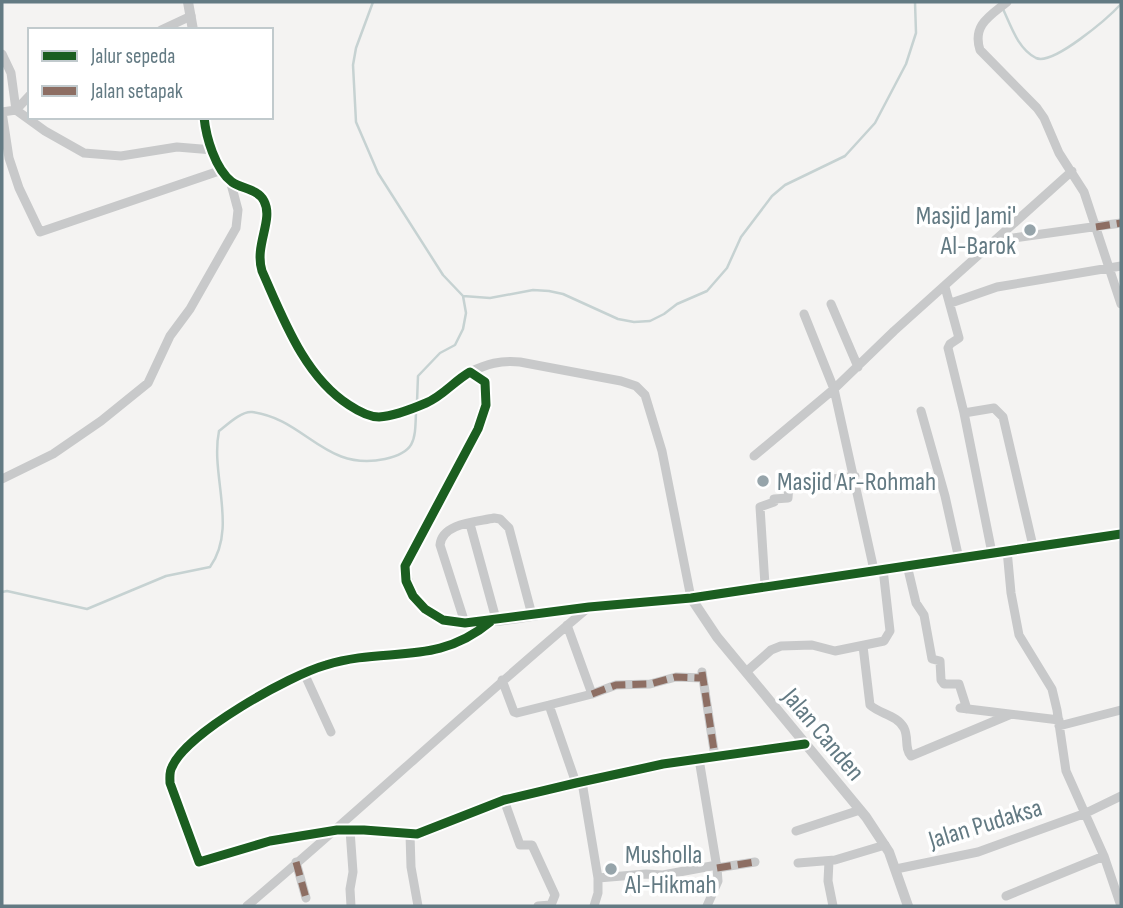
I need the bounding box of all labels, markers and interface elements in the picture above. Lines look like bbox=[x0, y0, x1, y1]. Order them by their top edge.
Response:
legend bbox=[28, 28, 273, 119]
text: Jalur sepeda bbox=[90, 44, 175, 69]
text: Jalan setapak bbox=[90, 79, 183, 104]
place label: Masjid Jami' Al-Barok bbox=[916, 201, 1016, 262]
marker: Masjid Jami' Al-Barok bbox=[1022, 222, 1038, 238]
place label: Masjid Ar-Rohmah bbox=[777, 467, 936, 498]
marker: Masjid Ar-Rohmah bbox=[755, 473, 771, 489]
street label: Jalan Canden bbox=[775, 682, 870, 788]
street label: Jalan Pudaksa bbox=[924, 793, 1046, 857]
place label: Musholla Al-Hikmah bbox=[624, 840, 717, 901]
marker: Musholla Al-Hikmah bbox=[603, 861, 619, 877]

